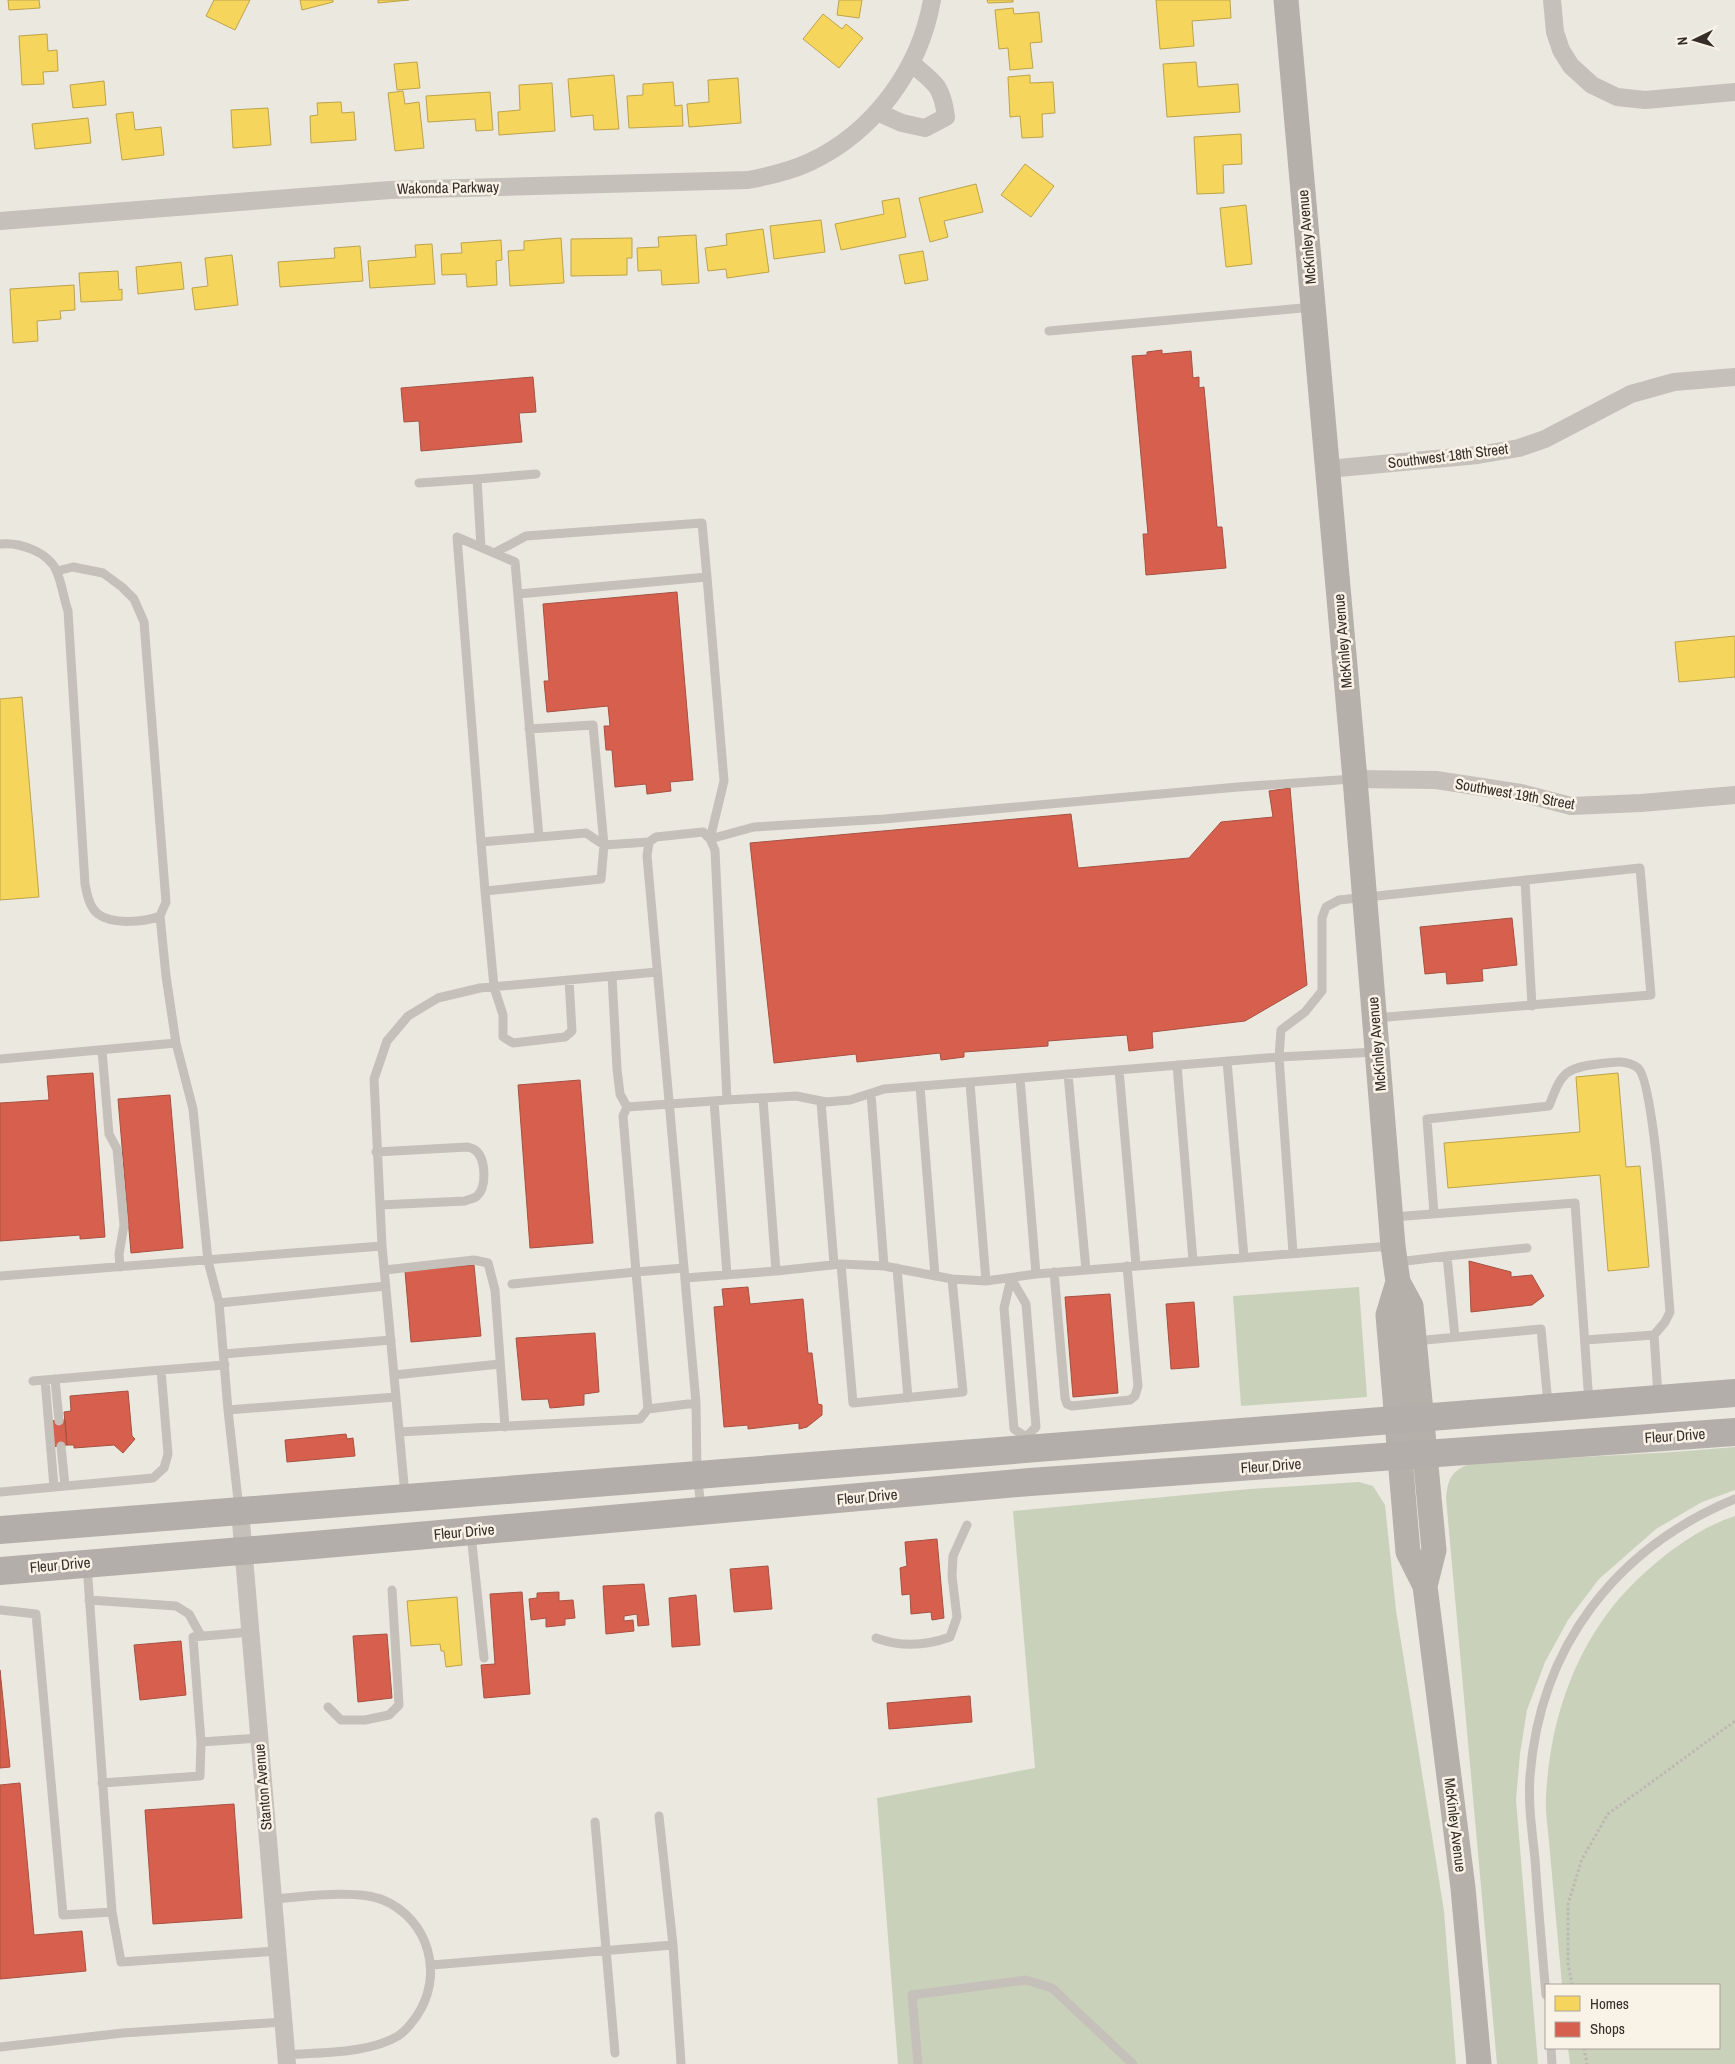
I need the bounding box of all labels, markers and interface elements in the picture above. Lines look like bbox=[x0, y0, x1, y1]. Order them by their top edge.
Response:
north arrow bbox=[1670, 15, 1720, 65]
text: N bbox=[1673, 36, 1691, 46]
street label: Wakonda Parkway bbox=[397, 176, 500, 199]
street label: McKinley Avenue bbox=[1292, 189, 1321, 285]
street label: Southwest 18th Street bbox=[1387, 438, 1510, 473]
street label: McKinley Avenue bbox=[1328, 593, 1357, 689]
street label: Southwest 19th Street bbox=[1454, 773, 1577, 814]
street label: McKinley Avenue bbox=[1362, 996, 1391, 1092]
street label: Fleur Drive bbox=[1644, 1423, 1706, 1448]
street label: Fleur Drive bbox=[1240, 1453, 1302, 1478]
street label: Fleur Drive bbox=[836, 1483, 898, 1510]
street label: Fleur Drive bbox=[433, 1518, 495, 1545]
street label: Fleur Drive bbox=[29, 1551, 91, 1578]
street label: Stanton Avenue bbox=[248, 1743, 277, 1831]
street label: McKinley Avenue bbox=[1439, 1777, 1472, 1873]
legend bbox=[1545, 1984, 1720, 2049]
text: Homes bbox=[1590, 1993, 1629, 2014]
text: Shops bbox=[1590, 2018, 1625, 2039]

